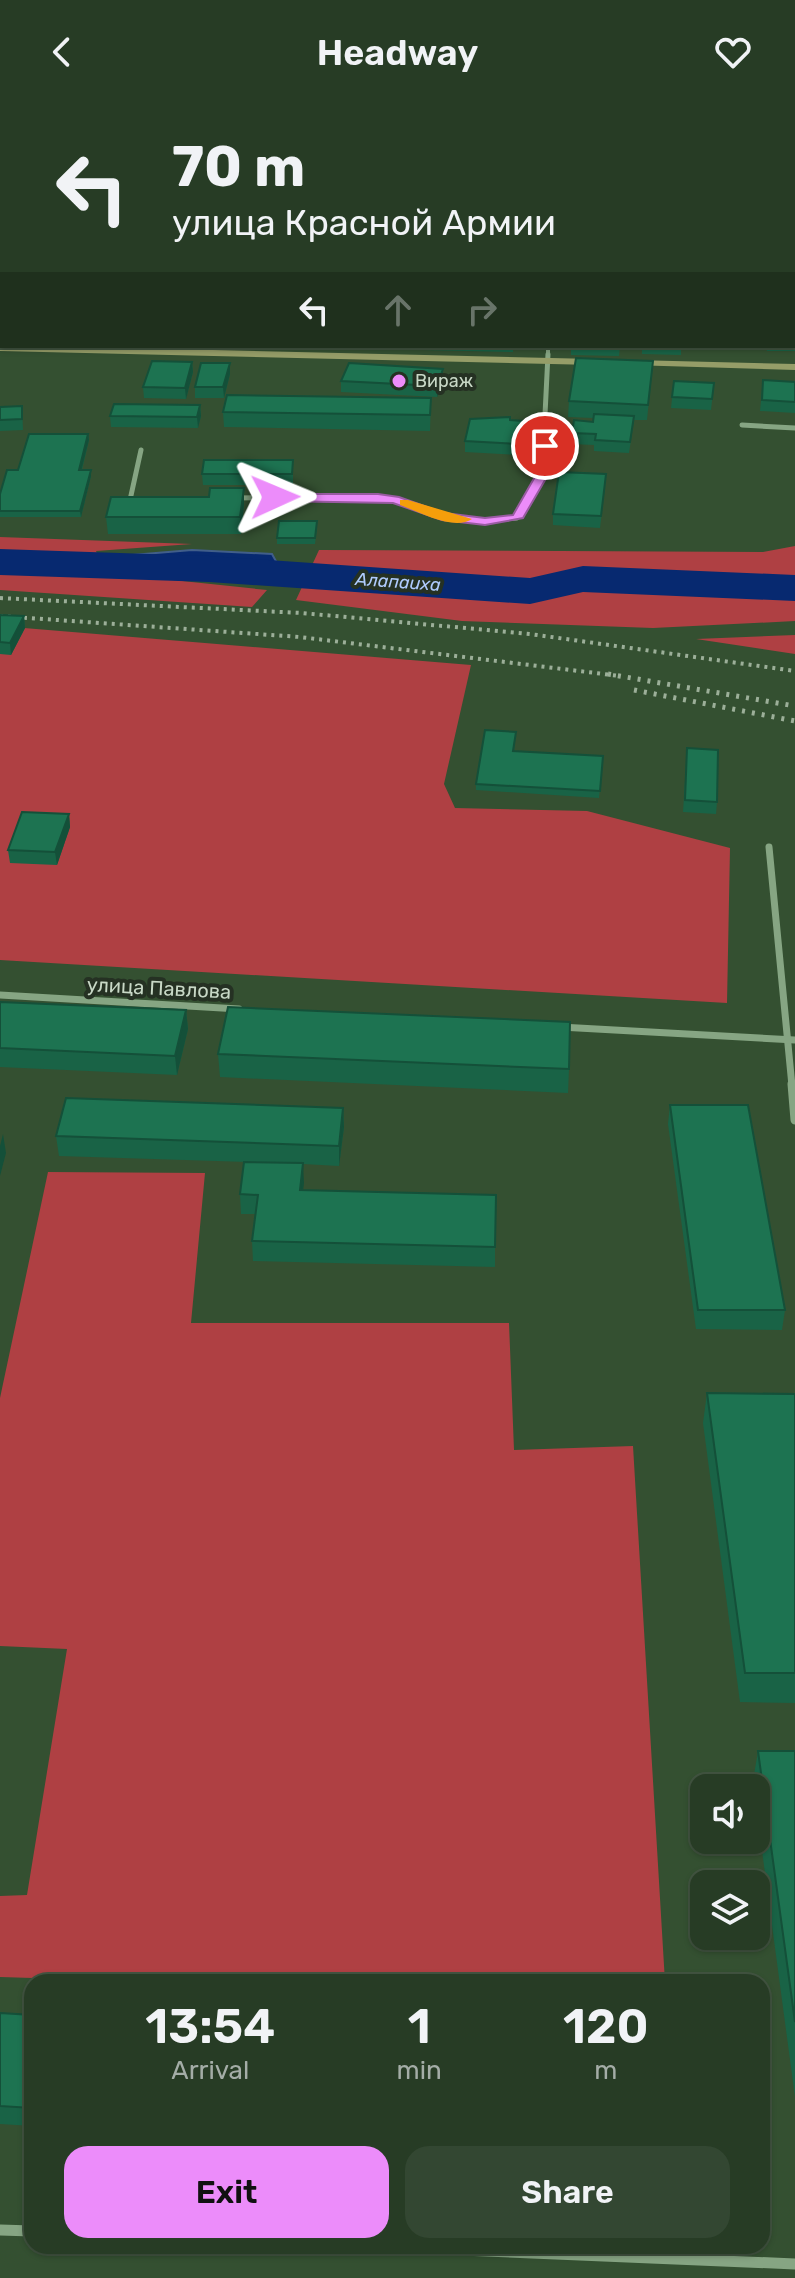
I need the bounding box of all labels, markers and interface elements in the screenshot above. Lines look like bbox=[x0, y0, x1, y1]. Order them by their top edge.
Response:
icon: back bbox=[40, 30, 84, 74]
icon: heart bbox=[711, 30, 755, 74]
text: Headway bbox=[317, 31, 478, 74]
text: 70 m bbox=[172, 134, 305, 200]
icon: left bbox=[40, 136, 144, 240]
text: улица Красной Армии bbox=[172, 201, 556, 244]
icon: left bbox=[292, 288, 336, 332]
icon: ahead bbox=[376, 288, 420, 332]
icon: right bbox=[460, 288, 504, 332]
place label: Вираж bbox=[415, 370, 473, 392]
marker: Вираж bbox=[390, 372, 408, 390]
pin bbox=[511, 412, 579, 480]
icon: arrive bbox=[523, 424, 567, 468]
position arrow bbox=[233, 455, 317, 539]
water label: Алапаиха bbox=[354, 568, 442, 596]
street label: улица Павлова bbox=[86, 972, 232, 1004]
map controls bbox=[690, 1774, 770, 1950]
button: sound bbox=[690, 1774, 770, 1854]
button: layers bbox=[690, 1870, 770, 1950]
text: 13:54 bbox=[145, 1998, 275, 2055]
text: 1 bbox=[408, 1998, 431, 2055]
text: 120 bbox=[563, 1998, 649, 2055]
text: Arrival bbox=[171, 2055, 249, 2086]
text: min bbox=[397, 2055, 442, 2086]
text: m bbox=[594, 2055, 617, 2086]
button: Exit bbox=[64, 2146, 389, 2238]
button: Share bbox=[405, 2146, 730, 2238]

